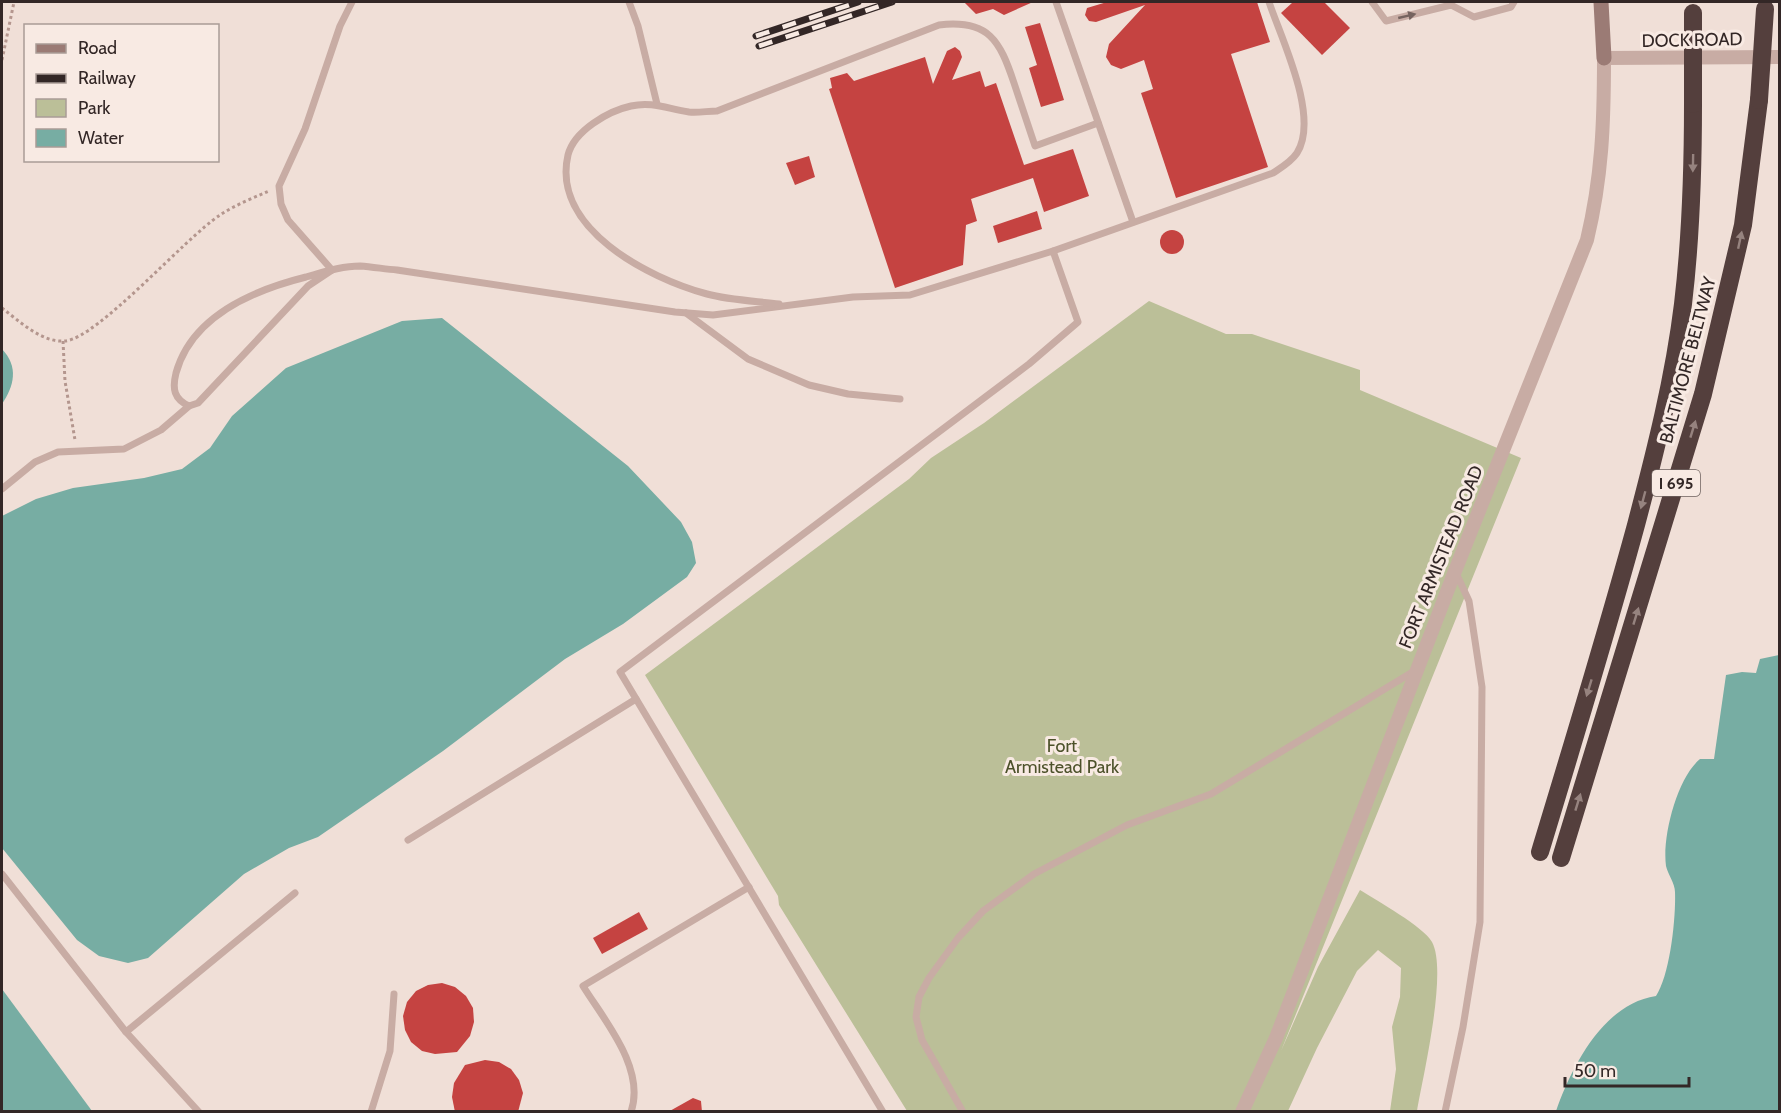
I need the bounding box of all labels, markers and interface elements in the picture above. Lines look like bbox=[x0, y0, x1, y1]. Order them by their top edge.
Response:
one-way arrow bbox=[1398, 10, 1416, 20]
legend bbox=[24, 24, 219, 162]
street label: DOCK ROAD bbox=[1641, 28, 1743, 52]
text: Road bbox=[78, 37, 117, 59]
text: Railway bbox=[78, 67, 136, 89]
text: Park bbox=[78, 97, 111, 119]
text: Water bbox=[78, 127, 124, 149]
one-way arrow bbox=[1688, 153, 1698, 172]
one-way arrow bbox=[1736, 231, 1745, 250]
street label: BALTIMORE BELTWAY bbox=[1655, 273, 1721, 446]
one-way arrow bbox=[1689, 420, 1698, 438]
street label: FORT ARMISTEAD ROAD bbox=[1394, 462, 1488, 652]
road number: I 695 bbox=[1652, 470, 1700, 496]
one-way arrow bbox=[1637, 491, 1647, 509]
one-way arrow bbox=[1632, 607, 1641, 625]
one-way arrow bbox=[1584, 679, 1593, 697]
park label: Fort Armistead Park bbox=[1005, 735, 1120, 778]
one-way arrow bbox=[1574, 793, 1583, 811]
scale bar bbox=[1565, 1050, 1690, 1088]
text: 50 m bbox=[1574, 1060, 1616, 1082]

